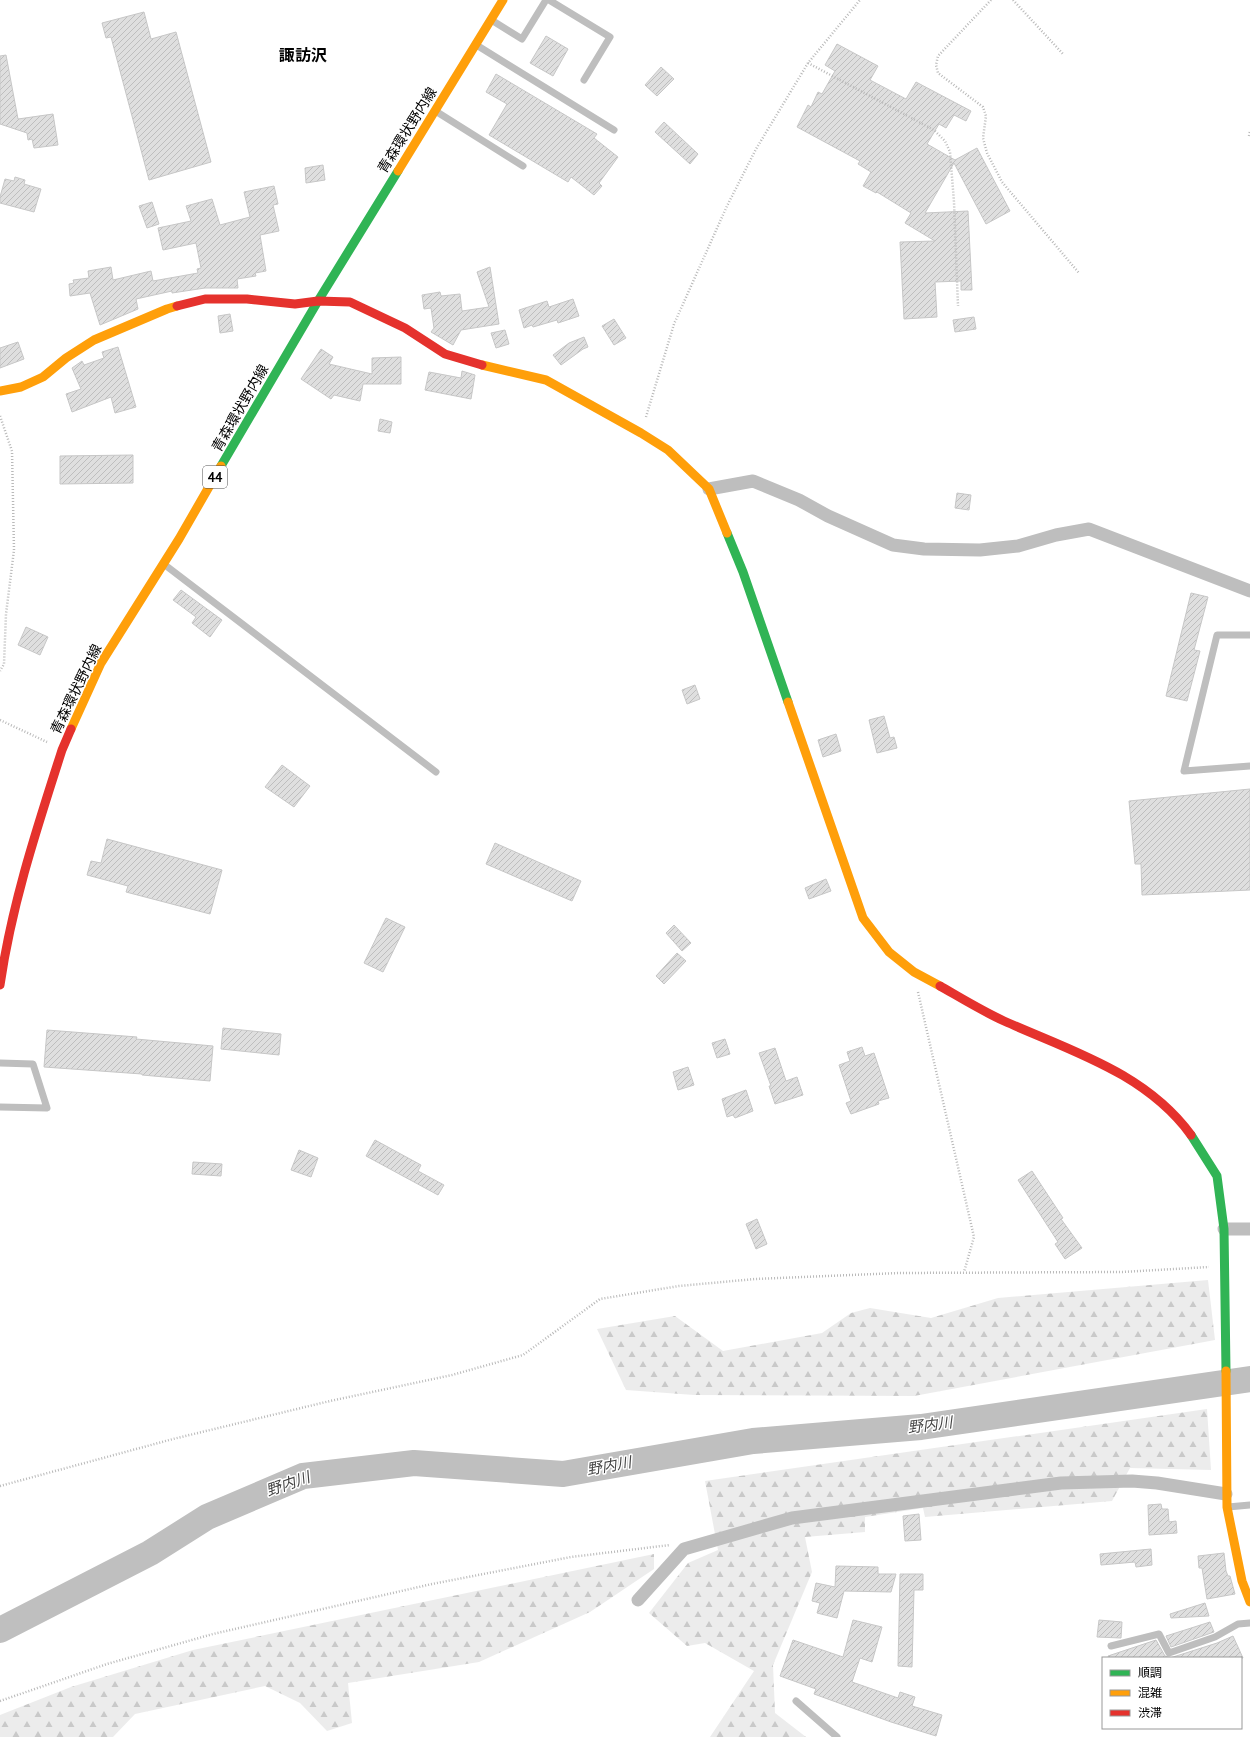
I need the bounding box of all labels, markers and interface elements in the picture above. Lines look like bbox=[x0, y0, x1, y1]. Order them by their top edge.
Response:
district label: 諏訪沢 bbox=[279, 45, 327, 65]
street label: 青森環状野内線 bbox=[373, 84, 441, 176]
street label: 青森環状野内線 bbox=[208, 361, 272, 455]
road number: 44 bbox=[203, 466, 227, 488]
street label: 青森環状野内線 bbox=[46, 641, 106, 737]
water label: 野内川 bbox=[906, 1412, 955, 1437]
water label: 野内川 bbox=[585, 1452, 635, 1479]
water label: 野内川 bbox=[263, 1467, 314, 1500]
legend bbox=[1102, 1657, 1242, 1729]
text: 順調 bbox=[1138, 1665, 1162, 1680]
text: 混雑 bbox=[1138, 1685, 1162, 1700]
text: 渋滞 bbox=[1138, 1705, 1162, 1720]

